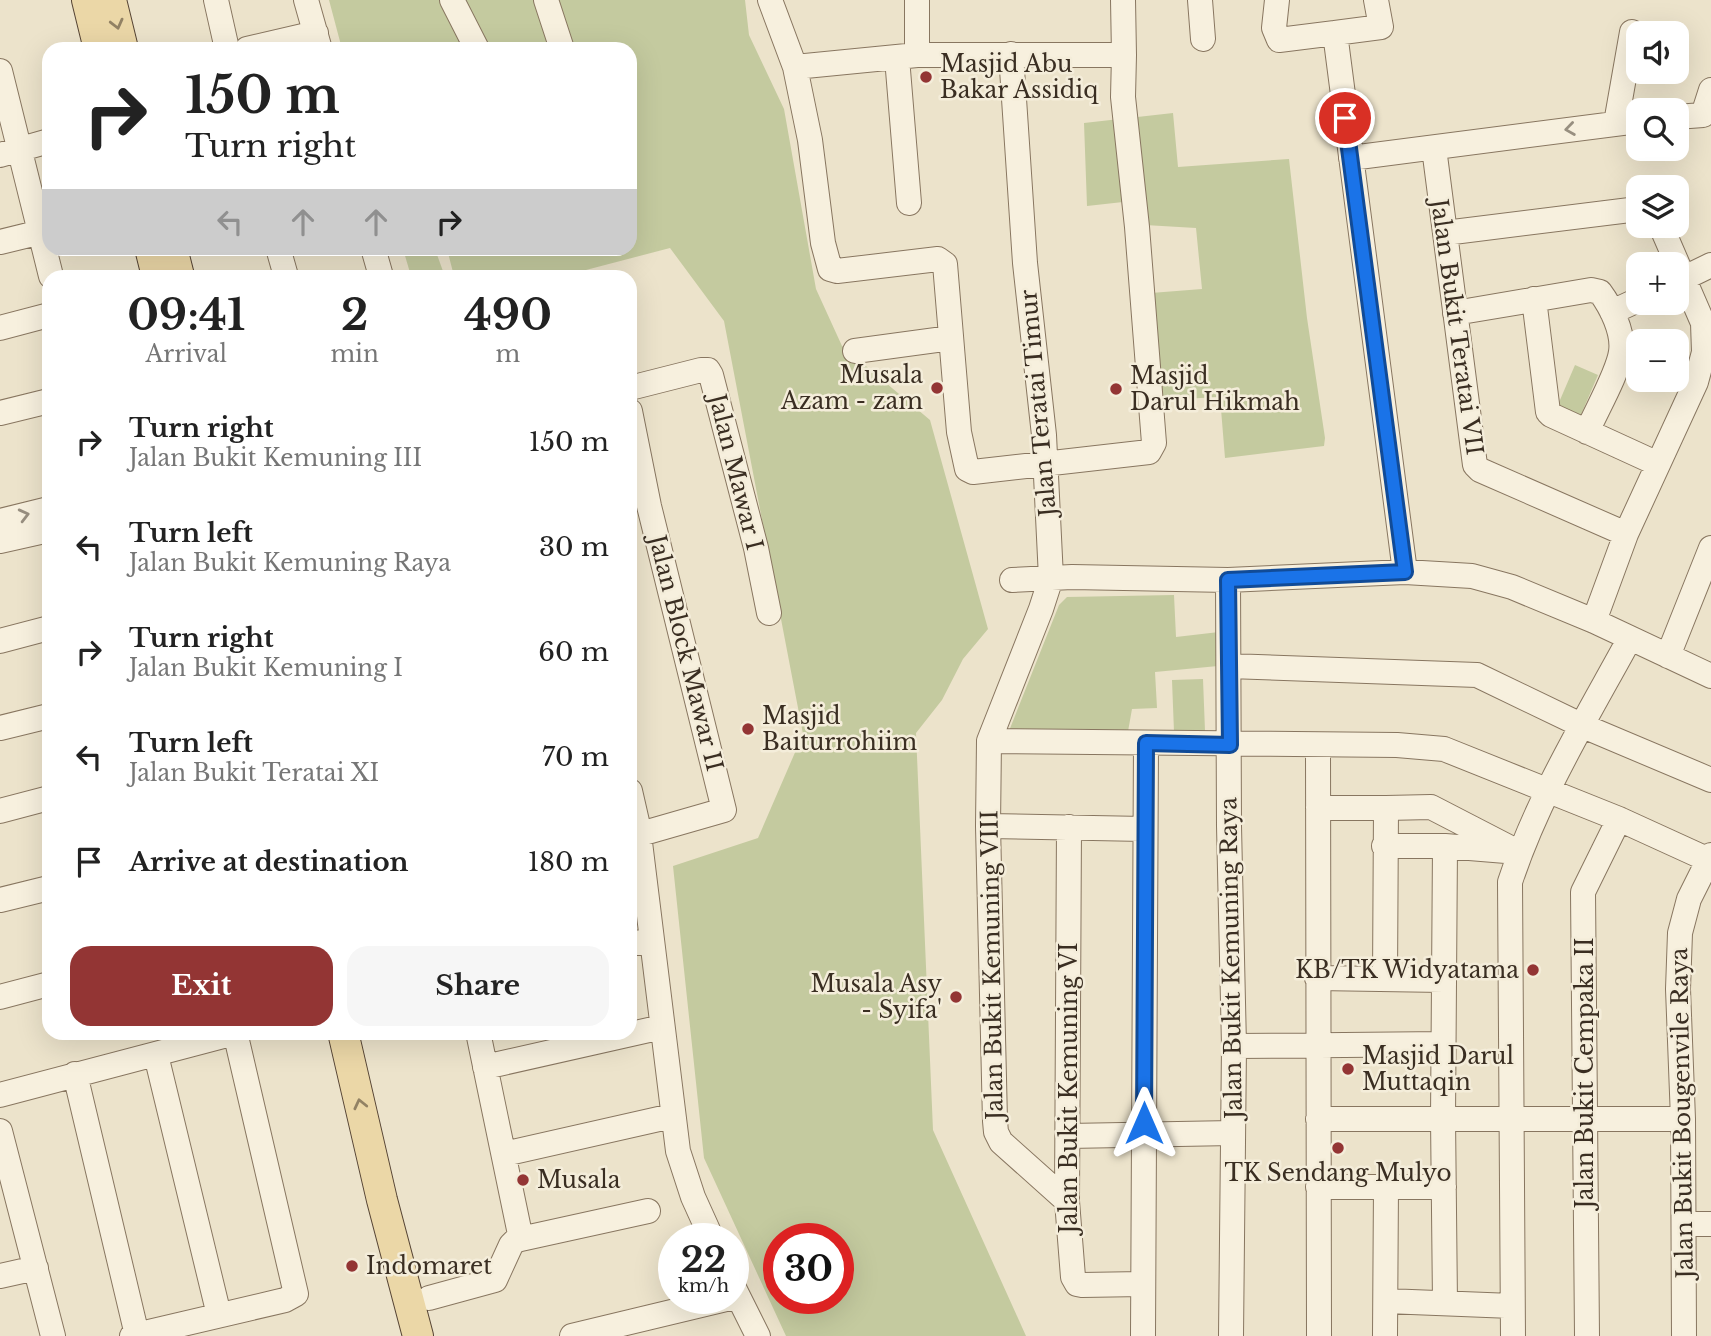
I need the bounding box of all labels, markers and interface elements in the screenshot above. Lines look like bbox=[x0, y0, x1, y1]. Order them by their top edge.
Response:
one-way arrow bbox=[109, 18, 123, 30]
map controls bbox=[1626, 21, 1689, 392]
button: sound bbox=[1626, 21, 1689, 84]
place label: Masjid Abu Bakar Assidiq bbox=[940, 50, 1099, 104]
text: 150 m bbox=[185, 65, 340, 126]
marker: Masjid Abu Bakar Assidiq bbox=[918, 69, 934, 85]
icon: right bbox=[70, 70, 161, 161]
pin bbox=[1315, 88, 1375, 148]
button: search bbox=[1626, 98, 1689, 161]
icon: arrive bbox=[1326, 99, 1364, 137]
one-way arrow bbox=[1564, 122, 1576, 137]
text: Turn right bbox=[185, 126, 356, 166]
button: layers bbox=[1626, 175, 1689, 238]
street label: Jalan Bukit Teratai VII bbox=[1425, 194, 1489, 457]
icon: left bbox=[211, 203, 249, 241]
icon: ahead bbox=[284, 203, 322, 241]
icon: ahead bbox=[357, 203, 395, 241]
icon: right bbox=[430, 203, 468, 241]
button: + bbox=[1626, 252, 1689, 315]
street label: Jalan Teratai Timur bbox=[1014, 288, 1062, 521]
text: 09:41 bbox=[127, 289, 245, 341]
text: 2 bbox=[341, 289, 368, 341]
text: 490 bbox=[464, 289, 552, 341]
button: − bbox=[1626, 329, 1689, 392]
text: Arrival bbox=[145, 340, 227, 368]
text: min bbox=[330, 340, 379, 368]
text: m bbox=[496, 340, 520, 368]
place label: Musala Azam - zam bbox=[780, 361, 923, 415]
place label: Masjid Darul Hikmah bbox=[1130, 362, 1300, 416]
marker: Musala Azam - zam bbox=[929, 380, 945, 396]
marker: Masjid Darul Hikmah bbox=[1108, 381, 1124, 397]
street label: Jalan Mawar I bbox=[702, 388, 769, 553]
text: Turn right bbox=[129, 412, 274, 444]
icon: right bbox=[70, 423, 108, 461]
text: 150 m bbox=[529, 426, 609, 458]
text: Jalan Bukit Kemuning III bbox=[129, 444, 422, 472]
one-way arrow bbox=[18, 509, 30, 523]
text: Turn left bbox=[129, 517, 253, 549]
icon: left bbox=[70, 528, 108, 566]
street label: Jalan Block Mawar II bbox=[642, 529, 729, 774]
text: 30 m bbox=[539, 531, 609, 563]
text: Jalan Bukit Kemuning Raya bbox=[129, 549, 451, 577]
text: Turn right bbox=[129, 622, 274, 654]
icon: right bbox=[70, 633, 108, 671]
text: 60 m bbox=[538, 636, 609, 668]
text: Jalan Bukit Kemuning I bbox=[129, 654, 403, 682]
place label: Masjid Baiturrohiim bbox=[762, 702, 918, 756]
marker: Masjid Baiturrohiim bbox=[740, 721, 756, 737]
text: Turn left bbox=[129, 727, 253, 759]
icon: left bbox=[70, 738, 108, 776]
text: 70 m bbox=[542, 741, 609, 773]
text: Jalan Bukit Teratai XI bbox=[129, 759, 379, 787]
street label: Jalan Bukit Kemuning Raya bbox=[1214, 797, 1248, 1122]
street label: Jalan Bukit Kemuning VIII bbox=[975, 810, 1009, 1123]
icon: arrive bbox=[70, 843, 108, 881]
text: Arrive at destination bbox=[129, 846, 409, 878]
text: 180 m bbox=[528, 846, 609, 878]
street label: Jalan Bukit Cempaka II bbox=[1571, 938, 1599, 1211]
street label: Jalan Bukit Kemuning VI bbox=[1055, 943, 1083, 1236]
button: Exit bbox=[70, 946, 333, 1026]
button: Share bbox=[347, 946, 609, 1026]
street label: Jalan Bukit Bougenvile Raya bbox=[1665, 947, 1699, 1282]
place label: KB/TK Widyatama bbox=[1295, 956, 1519, 984]
marker: KB/TK Widyatama bbox=[1525, 962, 1541, 978]
place label: Musala Asy - Syifa' bbox=[810, 970, 942, 1024]
marker: Musala Asy - Syifa' bbox=[948, 989, 964, 1005]
place label: Masjid Darul Muttaqin bbox=[1362, 1042, 1514, 1096]
marker: Masjid Darul Muttaqin bbox=[1340, 1061, 1356, 1077]
position arrow bbox=[1107, 1086, 1181, 1160]
one-way arrow bbox=[354, 1098, 368, 1110]
marker: TK Sendang Mulyo bbox=[1330, 1140, 1346, 1156]
place label: TK Sendang Mulyo bbox=[1224, 1159, 1452, 1187]
place label: Musala bbox=[537, 1166, 621, 1194]
marker: Musala bbox=[515, 1172, 531, 1188]
speed limit sign: 30 bbox=[763, 1223, 854, 1314]
text: 22 bbox=[681, 1238, 726, 1281]
place label: Indomaret bbox=[366, 1252, 492, 1280]
marker: Indomaret bbox=[344, 1258, 360, 1274]
text: km/h bbox=[678, 1275, 729, 1297]

